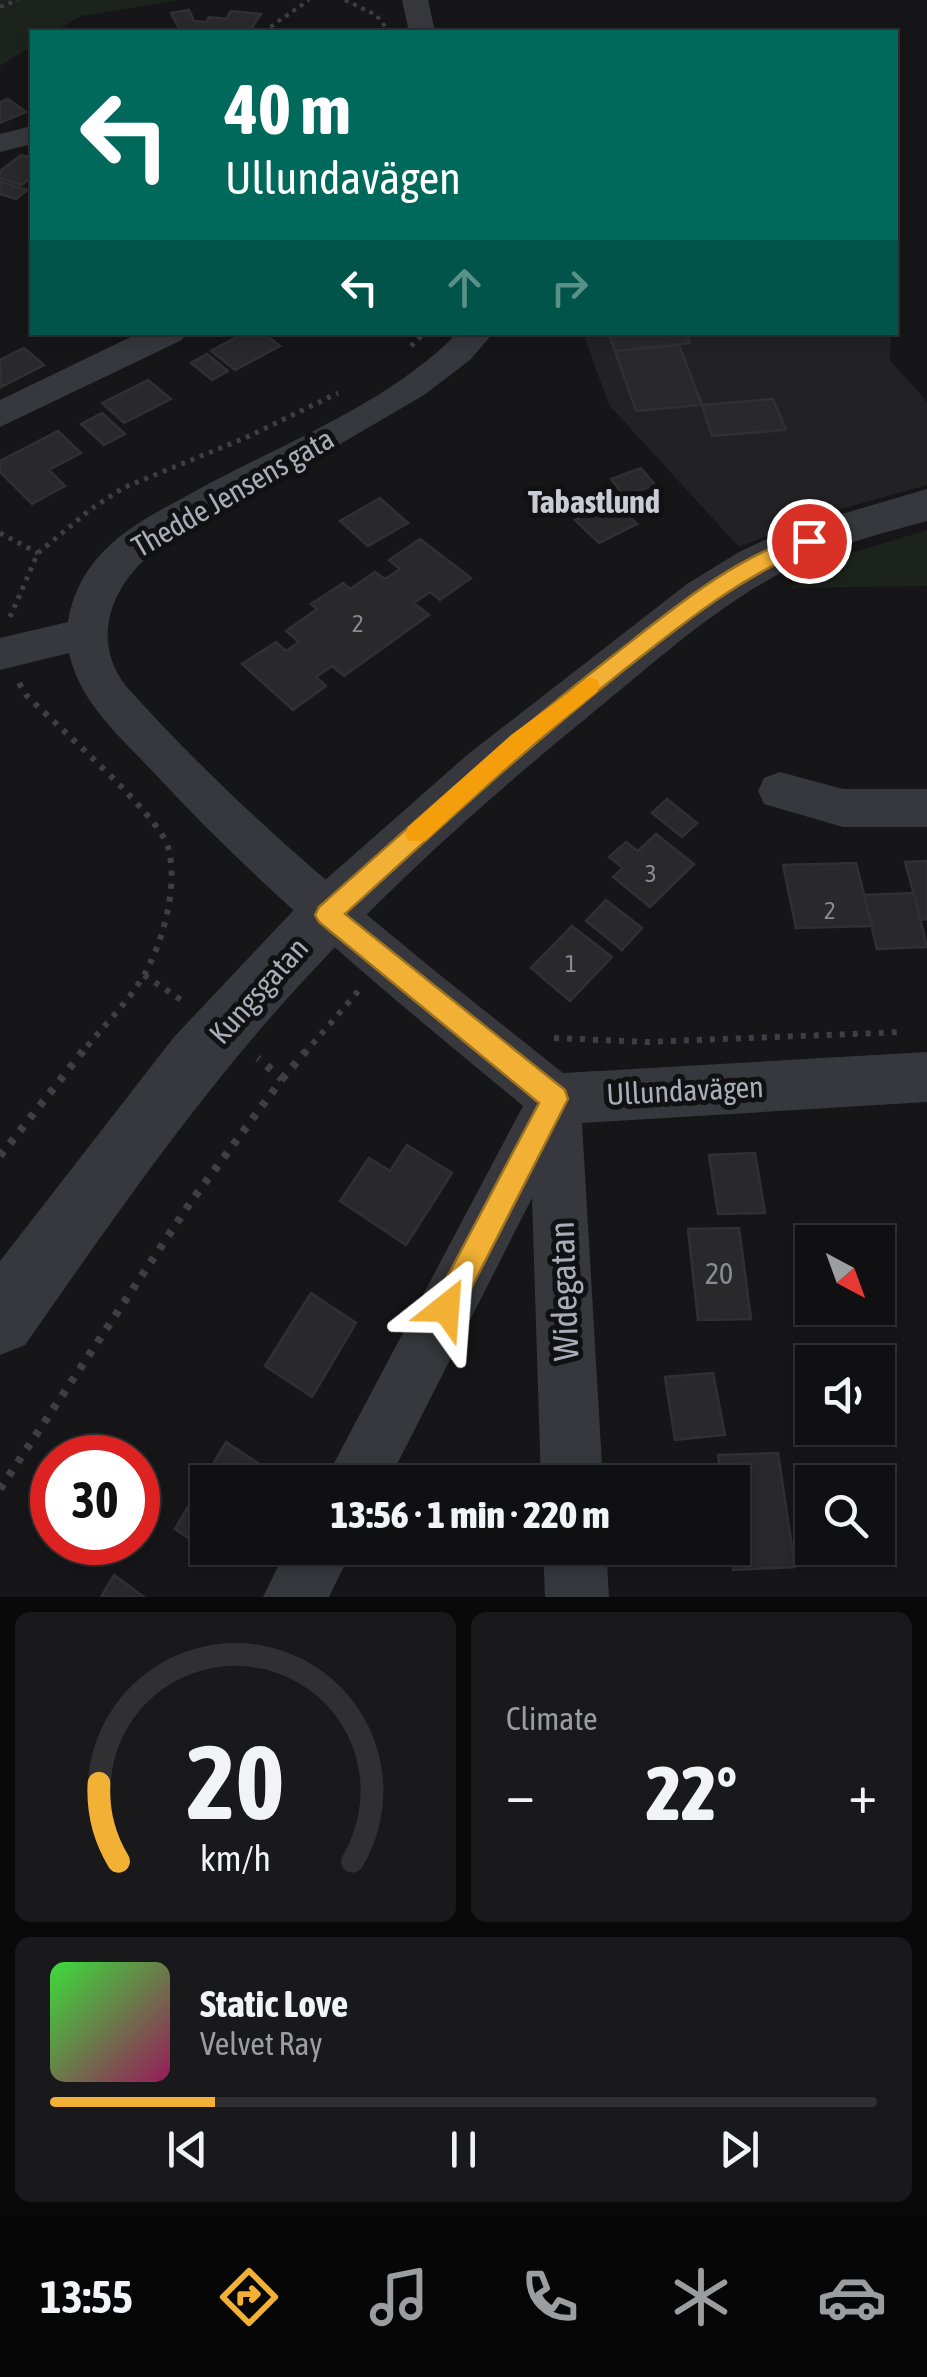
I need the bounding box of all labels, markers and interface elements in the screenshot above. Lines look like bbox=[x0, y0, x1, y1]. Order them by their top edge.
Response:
text: 40 m bbox=[225, 69, 351, 149]
icon: left bbox=[60, 70, 190, 200]
text: Ullundavägen bbox=[225, 152, 461, 204]
icon: left bbox=[332, 260, 387, 315]
icon: ahead bbox=[437, 260, 492, 315]
icon: right bbox=[542, 260, 597, 315]
street label: Thedde Jensens gata bbox=[126, 421, 339, 564]
district label: Tabastlund bbox=[528, 483, 660, 520]
pin bbox=[767, 499, 852, 584]
icon: arrive bbox=[782, 514, 837, 569]
house number: 2 bbox=[352, 609, 364, 637]
house number: 3 bbox=[645, 859, 657, 887]
house number: 2 bbox=[824, 896, 836, 924]
street label: Kungsgatan bbox=[202, 931, 314, 1050]
house number: 1 bbox=[565, 949, 577, 977]
street label: Ullundavägen bbox=[606, 1069, 764, 1111]
street label: Widegatan bbox=[541, 1220, 585, 1362]
north arrow bbox=[795, 1225, 895, 1325]
map controls bbox=[795, 1225, 895, 1565]
position arrow bbox=[394, 1256, 498, 1360]
house number: 20 bbox=[705, 1256, 733, 1290]
button: sound bbox=[795, 1345, 895, 1445]
speed limit sign: 30 bbox=[30, 1435, 160, 1565]
button: search bbox=[795, 1465, 895, 1565]
text: 13:56 · 1 min · 220 m bbox=[330, 1493, 610, 1536]
text: Climate bbox=[506, 1700, 598, 1737]
text: 20 bbox=[187, 1722, 284, 1841]
text: 22° bbox=[646, 1750, 737, 1836]
text: − bbox=[506, 1762, 535, 1825]
text: + bbox=[848, 1762, 877, 1825]
text: km/h bbox=[200, 1838, 271, 1879]
text: Static Love bbox=[200, 1982, 348, 2025]
text: Velvet Ray bbox=[200, 2025, 322, 2062]
icon: previous bbox=[160, 2122, 215, 2177]
icon: pause bbox=[436, 2122, 491, 2177]
icon: next bbox=[712, 2122, 767, 2177]
icon: directions bbox=[214, 2262, 284, 2332]
icon: music bbox=[364, 2262, 434, 2332]
icon: phone bbox=[515, 2262, 585, 2332]
icon: climate bbox=[666, 2262, 736, 2332]
icon: car bbox=[817, 2262, 887, 2332]
text: 13:55 bbox=[40, 2271, 133, 2323]

